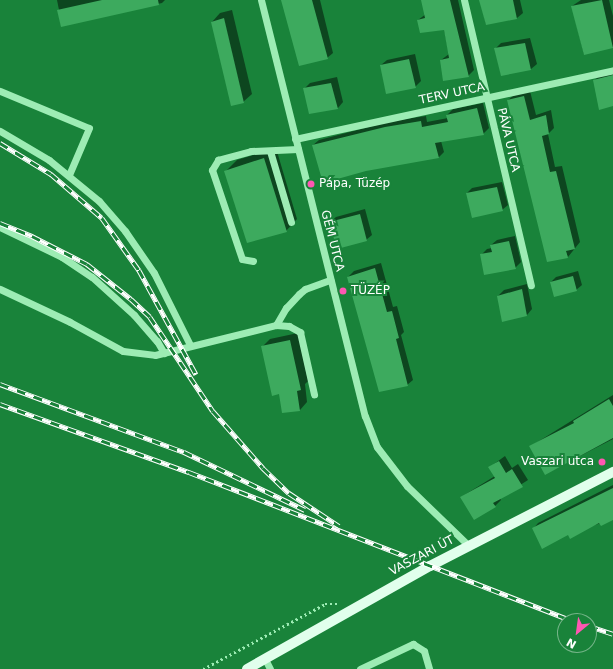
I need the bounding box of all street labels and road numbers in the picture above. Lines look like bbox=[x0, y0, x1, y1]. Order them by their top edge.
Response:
street label: TERV UTCA bbox=[418, 80, 486, 108]
street label: PÁVA UTCA bbox=[494, 107, 522, 173]
street label: GÉM UTCA bbox=[317, 209, 347, 273]
street label: VASZARI ÚT bbox=[387, 533, 457, 579]

